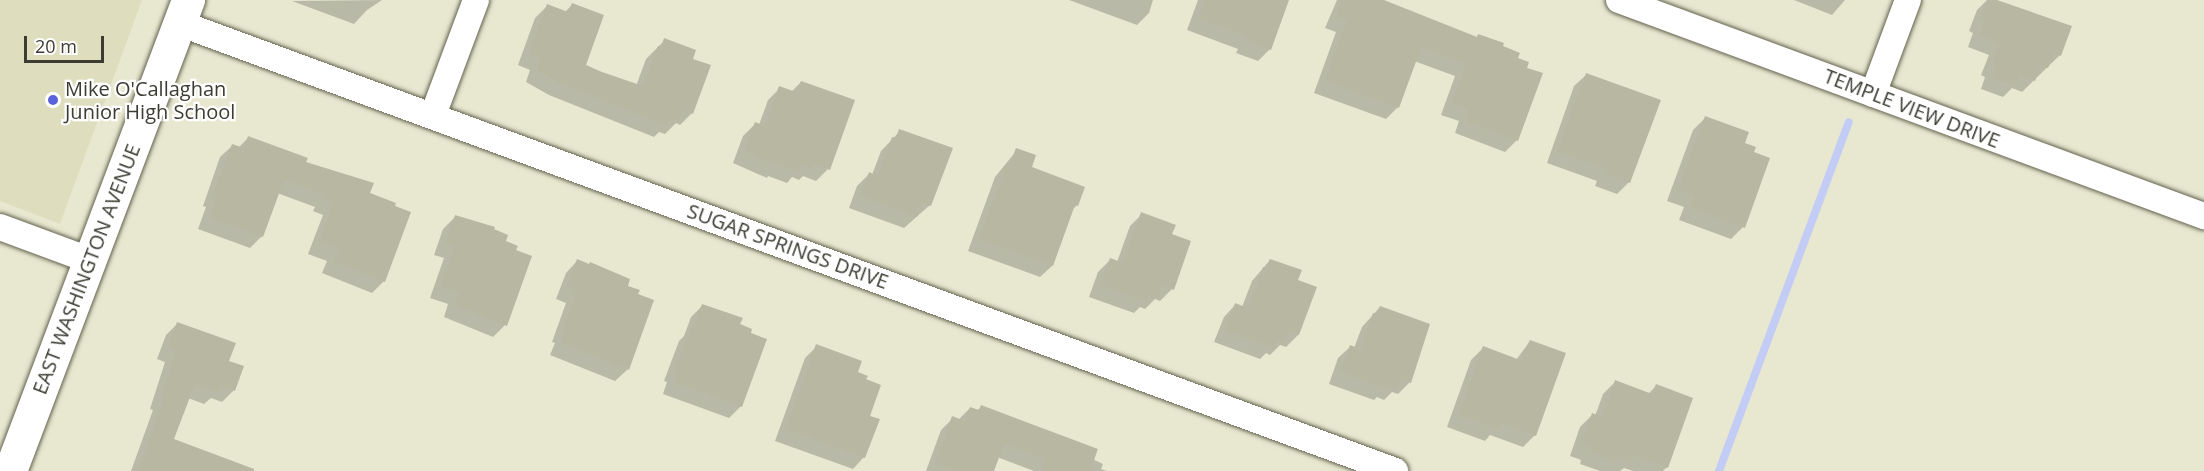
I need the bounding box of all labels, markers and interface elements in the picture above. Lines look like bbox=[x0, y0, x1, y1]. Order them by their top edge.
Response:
scale bar bbox=[27, 24, 106, 62]
text: 20 m bbox=[35, 34, 77, 58]
street label: TEMPLE VIEW DRIVE bbox=[1821, 63, 2003, 153]
place label: Mike O'Callaghan Junior High School bbox=[65, 77, 235, 124]
marker: Mike O'Callaghan Junior High School bbox=[46, 93, 60, 107]
street label: EAST WASHINGTON AVENUE bbox=[27, 140, 145, 398]
street label: SUGAR SPRINGS DRIVE bbox=[684, 198, 892, 294]

